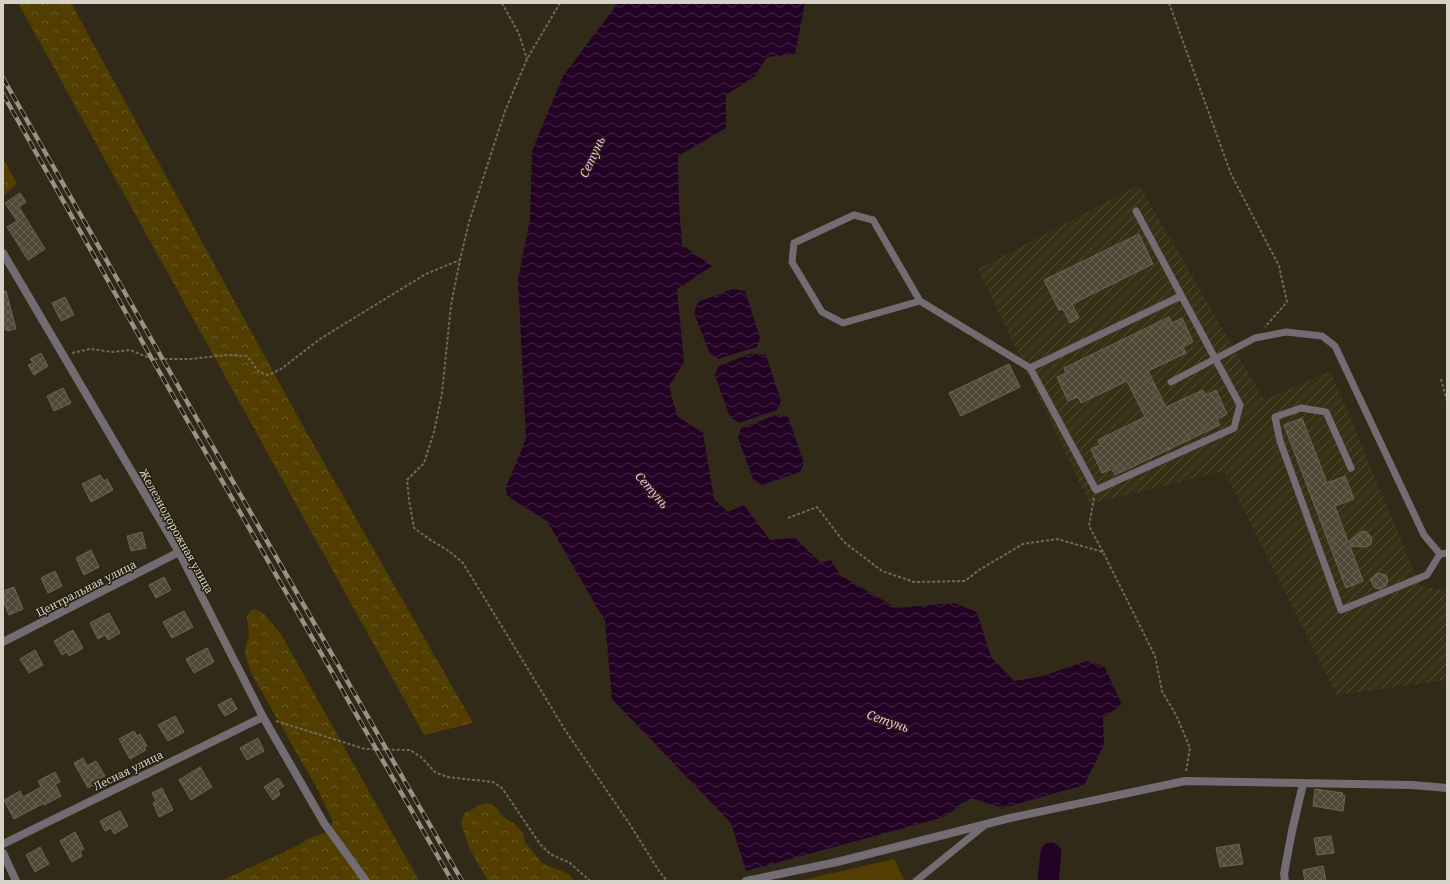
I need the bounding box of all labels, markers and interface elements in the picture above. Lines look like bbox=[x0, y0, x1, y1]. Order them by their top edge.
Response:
water label: Сетунь bbox=[575, 134, 609, 180]
street label: Железнодорожная улица bbox=[136, 465, 218, 596]
water label: Сетунь bbox=[631, 468, 673, 512]
street label: Центральная улица bbox=[33, 556, 139, 620]
water label: Сетунь bbox=[864, 706, 912, 736]
street label: Лесная улица bbox=[91, 747, 165, 793]

